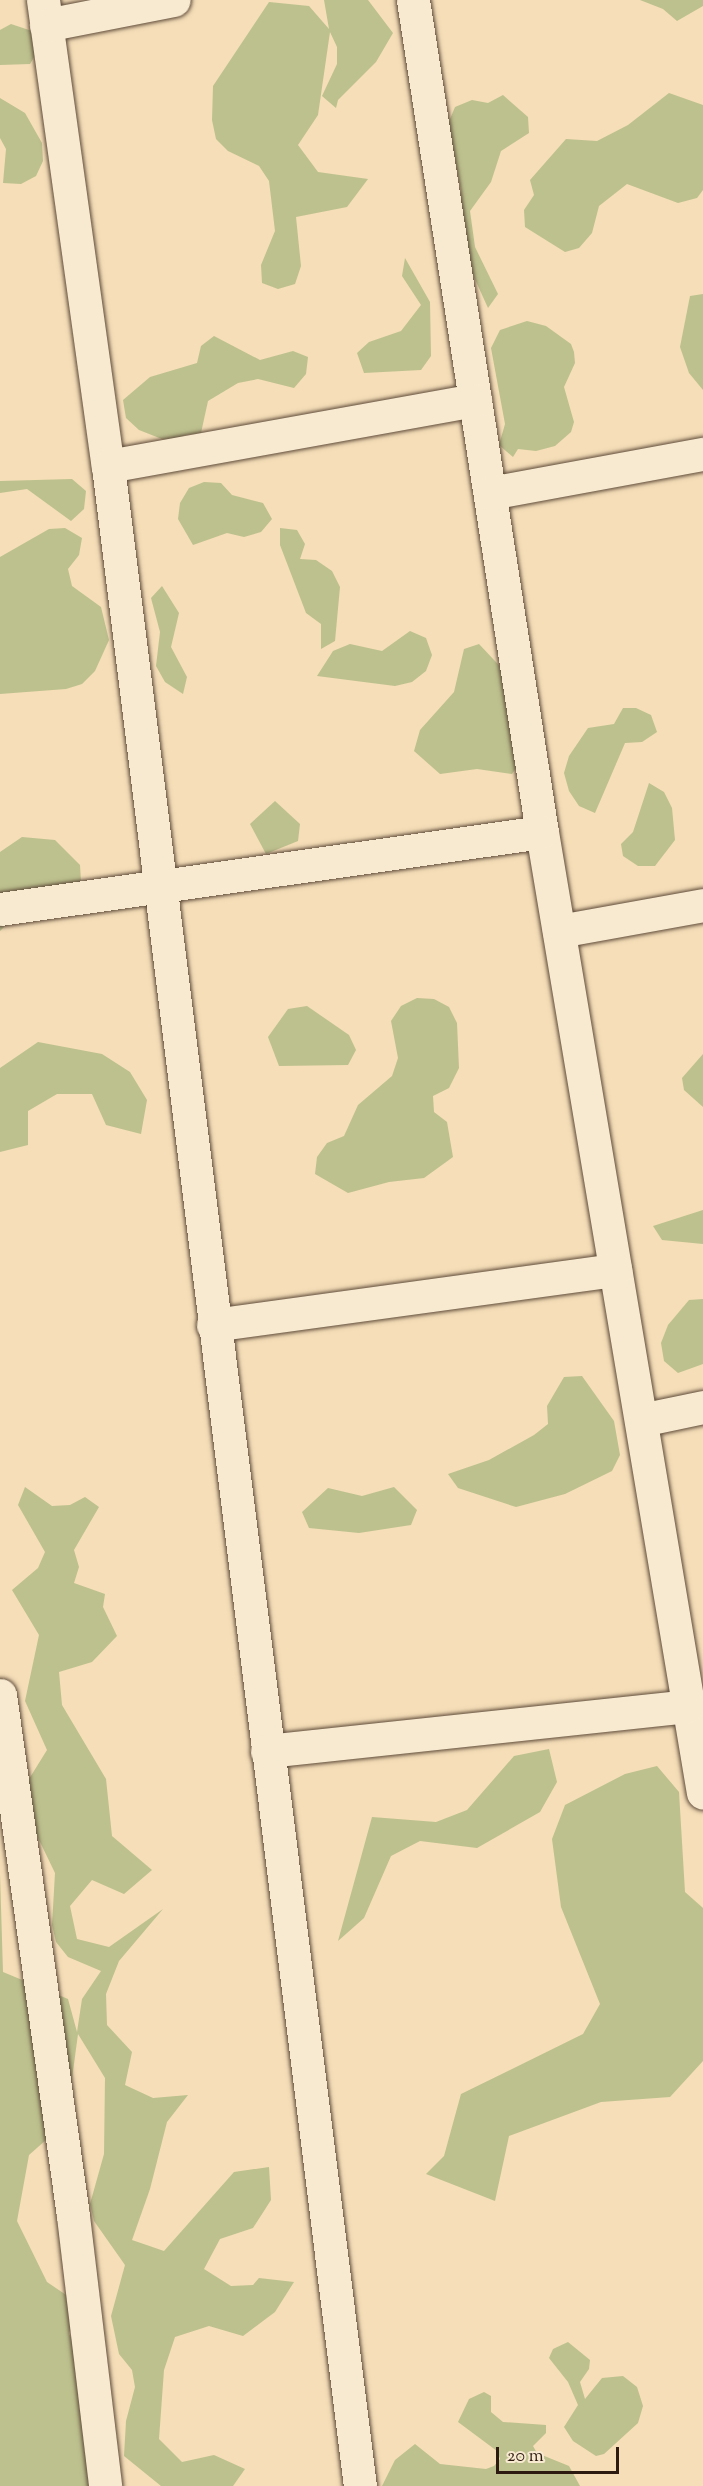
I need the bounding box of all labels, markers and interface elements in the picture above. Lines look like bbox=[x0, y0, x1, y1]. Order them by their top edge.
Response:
scale bar bbox=[499, 2435, 622, 2473]
text: 20 m bbox=[507, 2444, 544, 2470]

